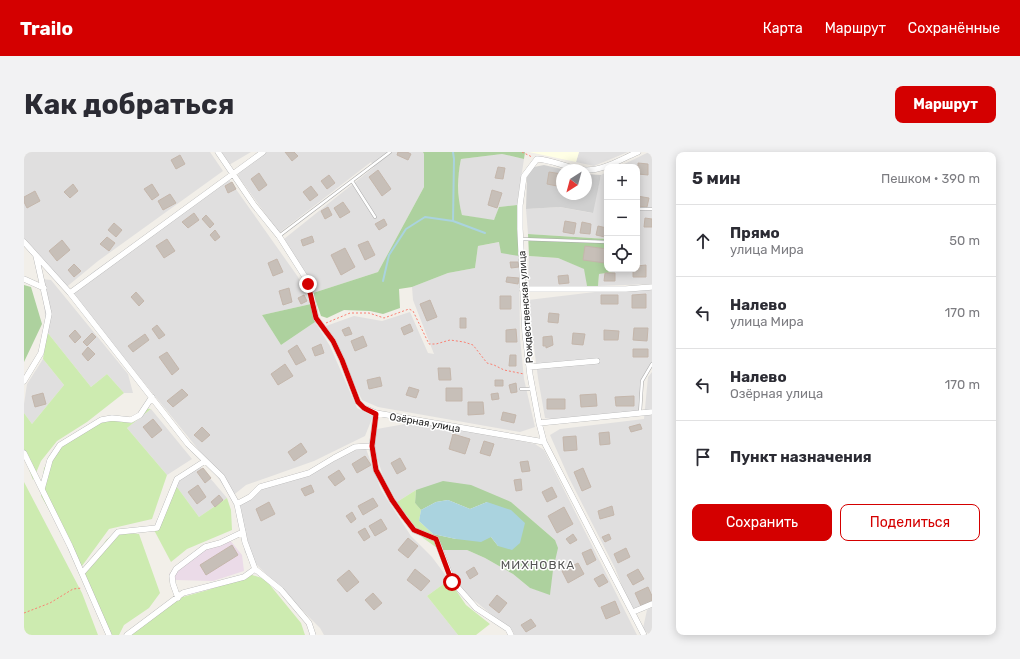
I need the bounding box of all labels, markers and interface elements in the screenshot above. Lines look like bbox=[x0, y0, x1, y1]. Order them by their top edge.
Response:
text: Trailo bbox=[20, 17, 73, 40]
text: Карта bbox=[763, 20, 803, 37]
text: Маршрут bbox=[825, 20, 886, 37]
text: Сохранённые bbox=[908, 20, 1000, 37]
button: Маршрут bbox=[895, 86, 996, 123]
text: Как добраться bbox=[24, 88, 234, 121]
north arrow bbox=[556, 164, 592, 200]
map controls bbox=[604, 164, 640, 272]
button: + bbox=[604, 164, 640, 200]
text: 5 мин bbox=[692, 168, 741, 188]
text: Пешком · 390 m bbox=[881, 171, 980, 186]
button: − bbox=[604, 200, 640, 236]
text: Прямо bbox=[730, 224, 780, 242]
icon: ahead bbox=[692, 230, 714, 252]
text: 50 m bbox=[949, 233, 980, 248]
button: locate bbox=[604, 236, 640, 272]
text: улица Мира bbox=[730, 242, 804, 257]
street label: Рождественская улица bbox=[516, 250, 536, 364]
route end bbox=[299, 275, 317, 293]
text: Налево bbox=[730, 296, 787, 314]
icon: left bbox=[692, 302, 714, 324]
text: 170 m bbox=[945, 305, 980, 320]
text: улица Мира bbox=[730, 314, 804, 329]
text: Налево bbox=[730, 368, 787, 386]
icon: left bbox=[692, 374, 714, 396]
text: 170 m bbox=[945, 377, 980, 392]
text: Озёрная улица bbox=[730, 386, 823, 401]
street label: Озёрная улица bbox=[388, 411, 461, 435]
icon: arrive bbox=[692, 446, 714, 468]
text: Пункт назначения bbox=[730, 448, 872, 466]
button: Сохранить bbox=[692, 504, 832, 541]
button: Поделиться bbox=[840, 504, 980, 541]
district label: МИХНОВКА bbox=[501, 558, 575, 572]
route start bbox=[443, 573, 461, 591]

